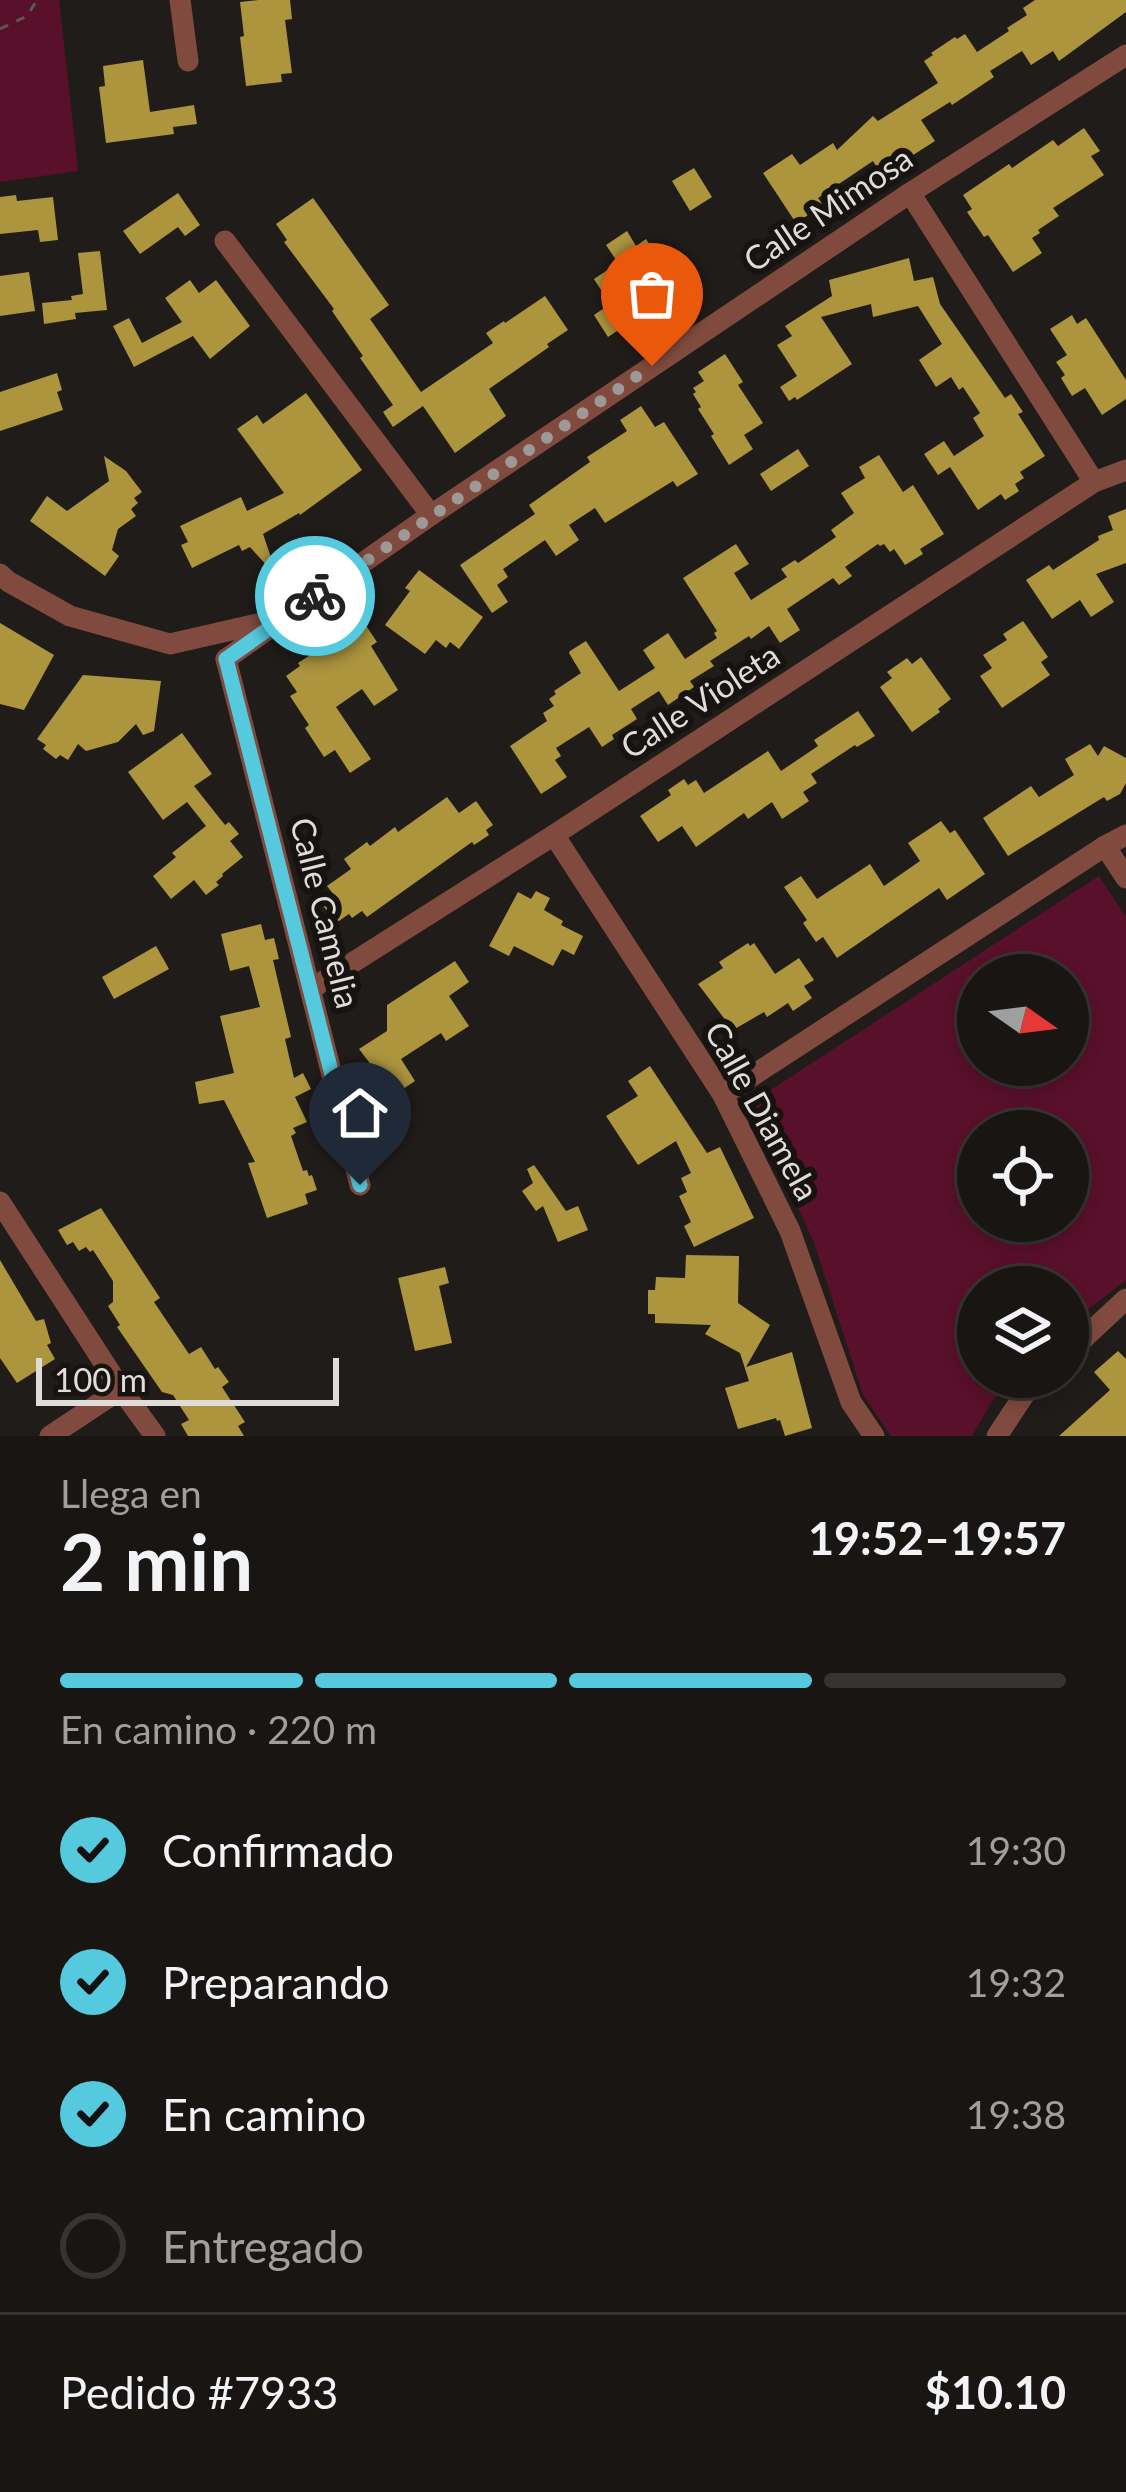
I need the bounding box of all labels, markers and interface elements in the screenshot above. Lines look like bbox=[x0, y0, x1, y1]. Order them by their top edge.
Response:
street label: Calle Mimosa bbox=[736, 137, 919, 279]
pin bbox=[601, 243, 703, 366]
icon: bag bbox=[619, 261, 685, 327]
courier bbox=[255, 536, 375, 656]
icon: bike bbox=[282, 563, 348, 629]
street label: Calle Violeta bbox=[613, 634, 786, 766]
street label: Calle Camelia bbox=[283, 813, 369, 1012]
north arrow bbox=[957, 954, 1089, 1086]
map controls bbox=[957, 954, 1089, 1398]
street label: Calle Diamela bbox=[697, 1014, 828, 1207]
pin bbox=[309, 1062, 411, 1185]
icon: home bbox=[327, 1080, 393, 1146]
button: locate bbox=[957, 1110, 1089, 1242]
button: layers bbox=[957, 1266, 1089, 1398]
scale bar bbox=[36, 1352, 339, 1405]
text: 100 m bbox=[54, 1359, 147, 1399]
text: Llega en bbox=[60, 1470, 202, 1516]
text: 19:52–19:57 bbox=[808, 1511, 1066, 1565]
text: 2 min bbox=[60, 1514, 253, 1608]
text: En camino · 220 m bbox=[60, 1706, 377, 1752]
icon: check bbox=[60, 1817, 126, 1883]
text: Confirmado bbox=[162, 1823, 394, 1877]
text: 19:30 bbox=[966, 1827, 1066, 1873]
icon: check bbox=[60, 1949, 126, 2015]
text: Preparando bbox=[162, 1955, 390, 2009]
text: 19:32 bbox=[966, 1959, 1066, 2005]
icon: check bbox=[60, 2081, 126, 2147]
text: En camino bbox=[162, 2087, 366, 2141]
text: 19:38 bbox=[966, 2091, 1066, 2137]
text: Entregado bbox=[162, 2219, 364, 2273]
text: Pedido #7933 bbox=[60, 2365, 338, 2419]
text: $10.10 bbox=[925, 2365, 1066, 2419]

